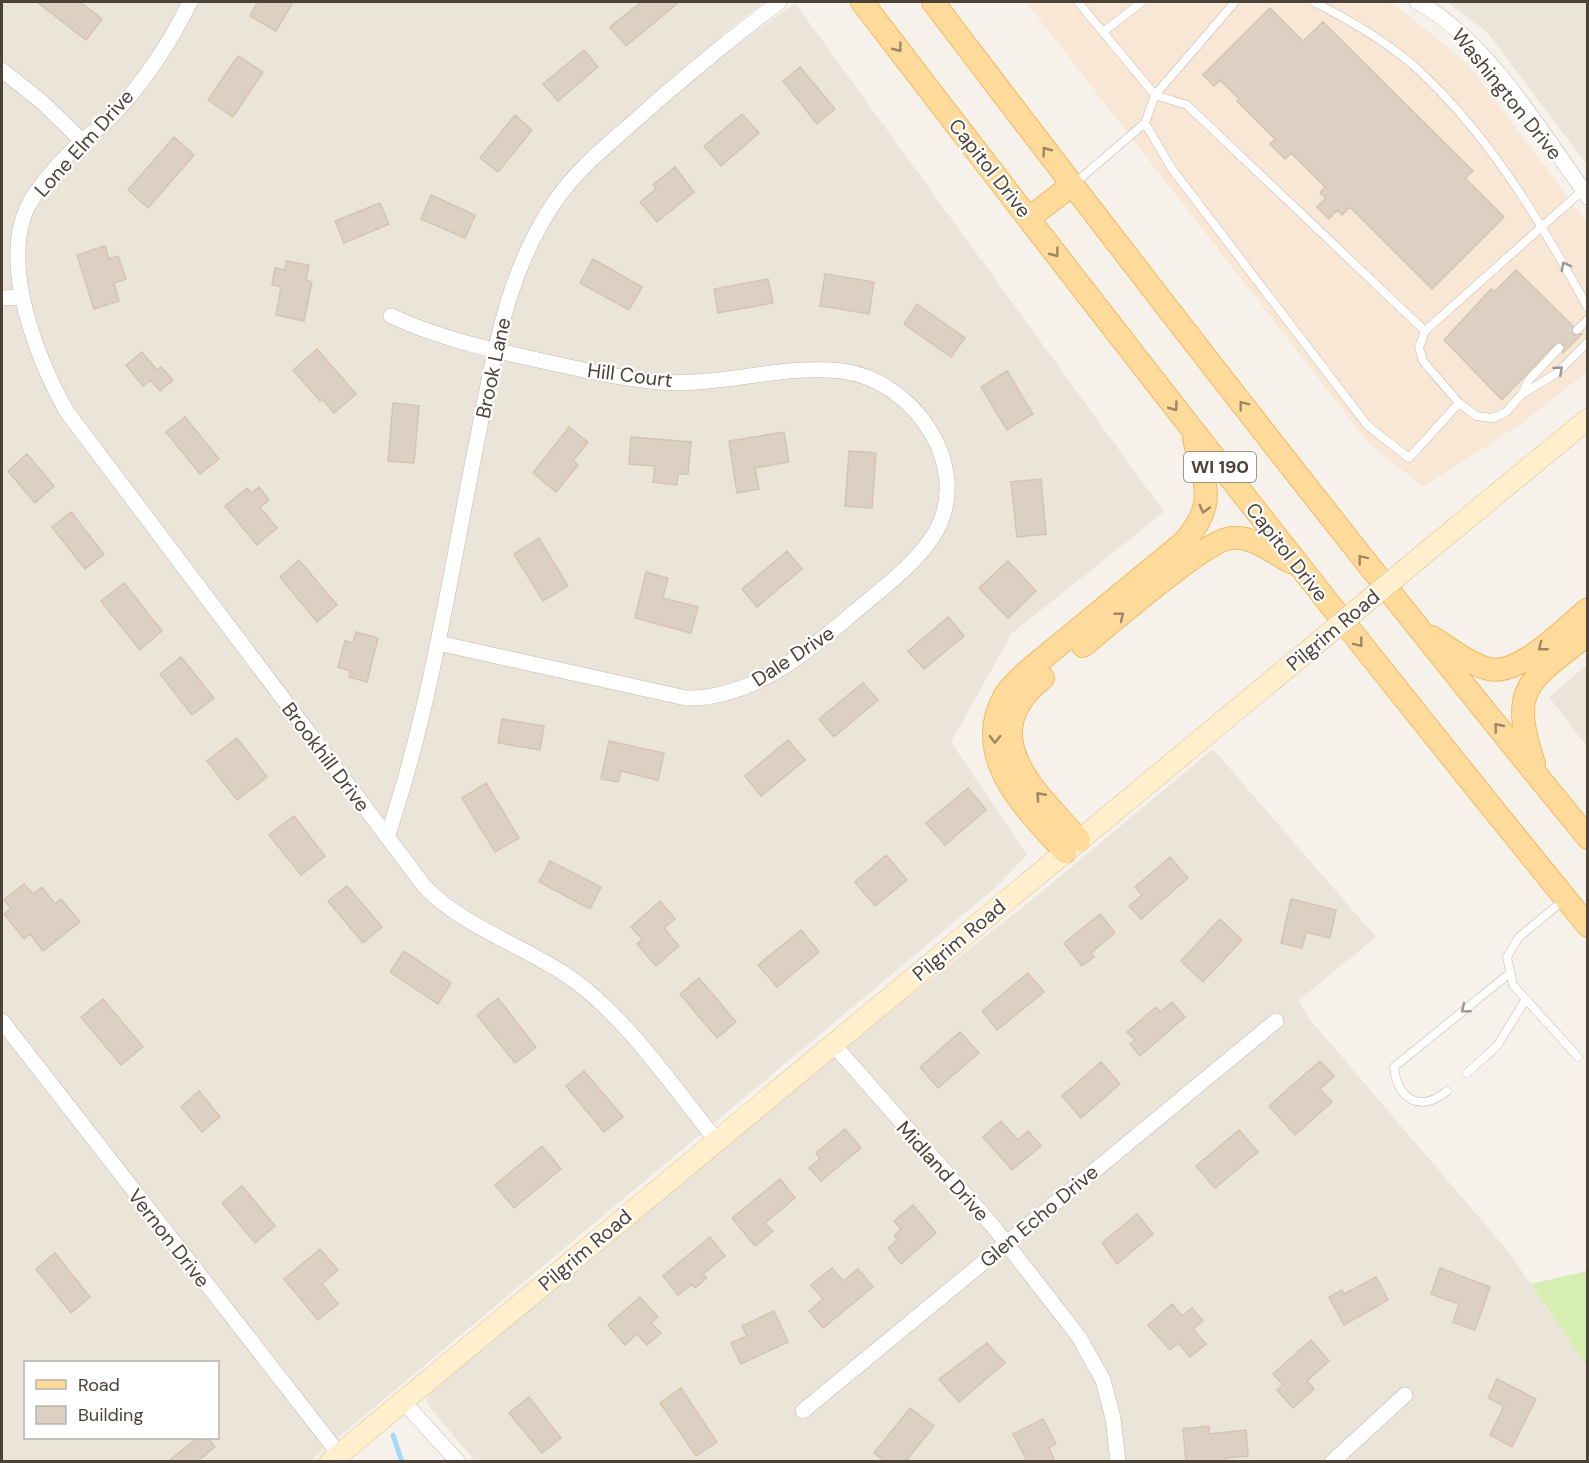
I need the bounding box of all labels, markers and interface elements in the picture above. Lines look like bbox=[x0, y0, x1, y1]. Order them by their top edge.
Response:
street label: Washington Drive bbox=[1446, 23, 1568, 165]
one-way arrow bbox=[891, 41, 902, 52]
street label: Lone Elm Drive bbox=[29, 84, 139, 202]
street label: Capitol Drive bbox=[943, 113, 1037, 223]
one-way arrow bbox=[1043, 147, 1054, 158]
one-way arrow bbox=[1048, 246, 1059, 257]
one-way arrow bbox=[1561, 262, 1572, 273]
street label: Brook Lane bbox=[470, 315, 516, 421]
street label: Hill Court bbox=[586, 357, 674, 393]
one-way arrow bbox=[1553, 366, 1563, 377]
one-way arrow bbox=[1239, 400, 1250, 411]
one-way arrow bbox=[1166, 401, 1177, 412]
road number: WI 190 bbox=[1184, 452, 1256, 482]
street label: Capitol Drive bbox=[1240, 497, 1334, 607]
one-way arrow bbox=[1198, 504, 1211, 514]
one-way arrow bbox=[1359, 554, 1370, 565]
street label: Pilgrim Road bbox=[1281, 583, 1385, 677]
one-way arrow bbox=[1114, 613, 1125, 624]
street label: Dale Drive bbox=[747, 620, 839, 692]
one-way arrow bbox=[1352, 636, 1363, 647]
one-way arrow bbox=[1538, 639, 1549, 650]
street label: Brookhill Drive bbox=[276, 697, 376, 817]
one-way arrow bbox=[1494, 723, 1505, 734]
one-way arrow bbox=[989, 734, 1001, 743]
one-way arrow bbox=[1036, 792, 1047, 803]
street label: Pilgrim Road bbox=[907, 893, 1011, 987]
one-way arrow bbox=[1461, 1002, 1472, 1013]
street label: Midland Drive bbox=[891, 1115, 995, 1227]
street label: Glen Echo Drive bbox=[975, 1159, 1103, 1273]
street label: Vernon Drive bbox=[122, 1183, 216, 1293]
street label: Pilgrim Road bbox=[533, 1203, 637, 1297]
legend bbox=[24, 1361, 219, 1439]
text: Road bbox=[78, 1373, 120, 1397]
text: Building bbox=[78, 1403, 143, 1427]

